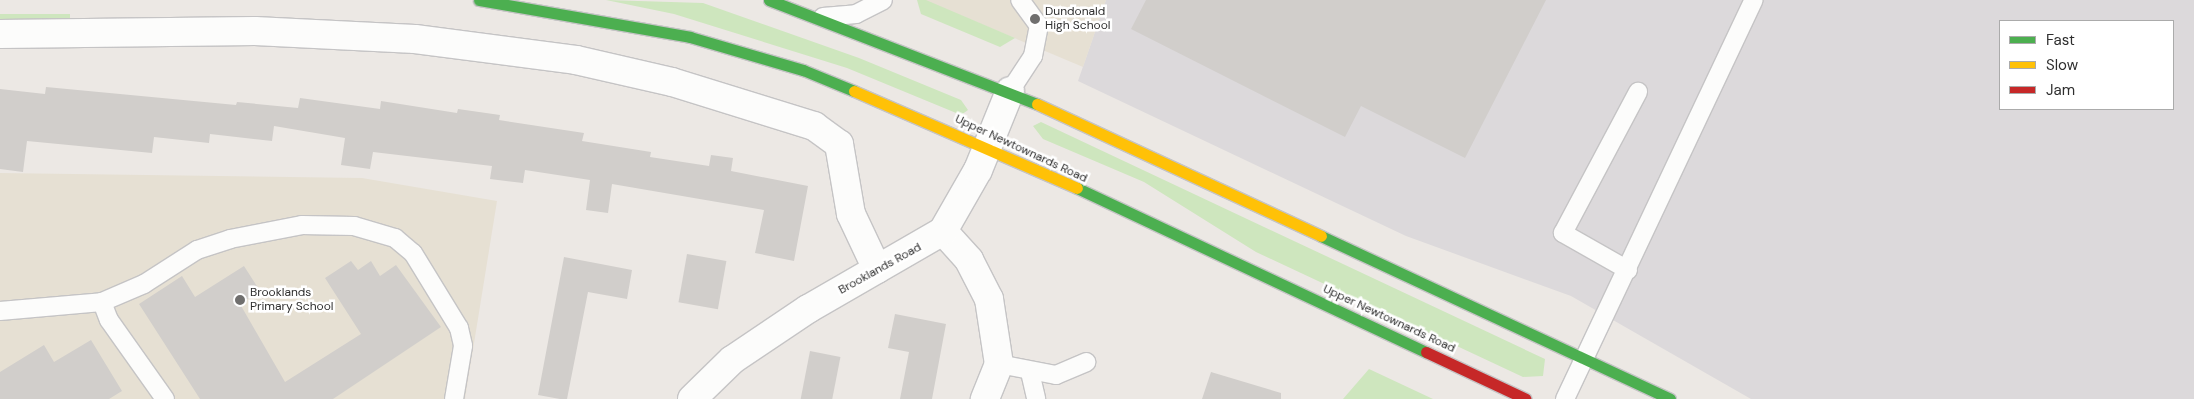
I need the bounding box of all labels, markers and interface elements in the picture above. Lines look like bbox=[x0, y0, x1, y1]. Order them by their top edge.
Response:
place label: Dundonald High School bbox=[1045, 5, 1110, 33]
marker: Dundonald High School bbox=[1029, 13, 1041, 25]
legend bbox=[1999, 20, 2174, 110]
text: Fast bbox=[2046, 30, 2075, 50]
text: Slow bbox=[2046, 55, 2078, 75]
text: Jam bbox=[2046, 80, 2075, 100]
street label: Upper Newtownards Road bbox=[953, 112, 1089, 186]
street label: Brooklands Road bbox=[836, 240, 924, 298]
street label: Upper Newtownards Road bbox=[1321, 282, 1457, 356]
place label: Brooklands Primary School bbox=[250, 286, 333, 314]
marker: Brooklands Primary School bbox=[234, 294, 246, 306]

